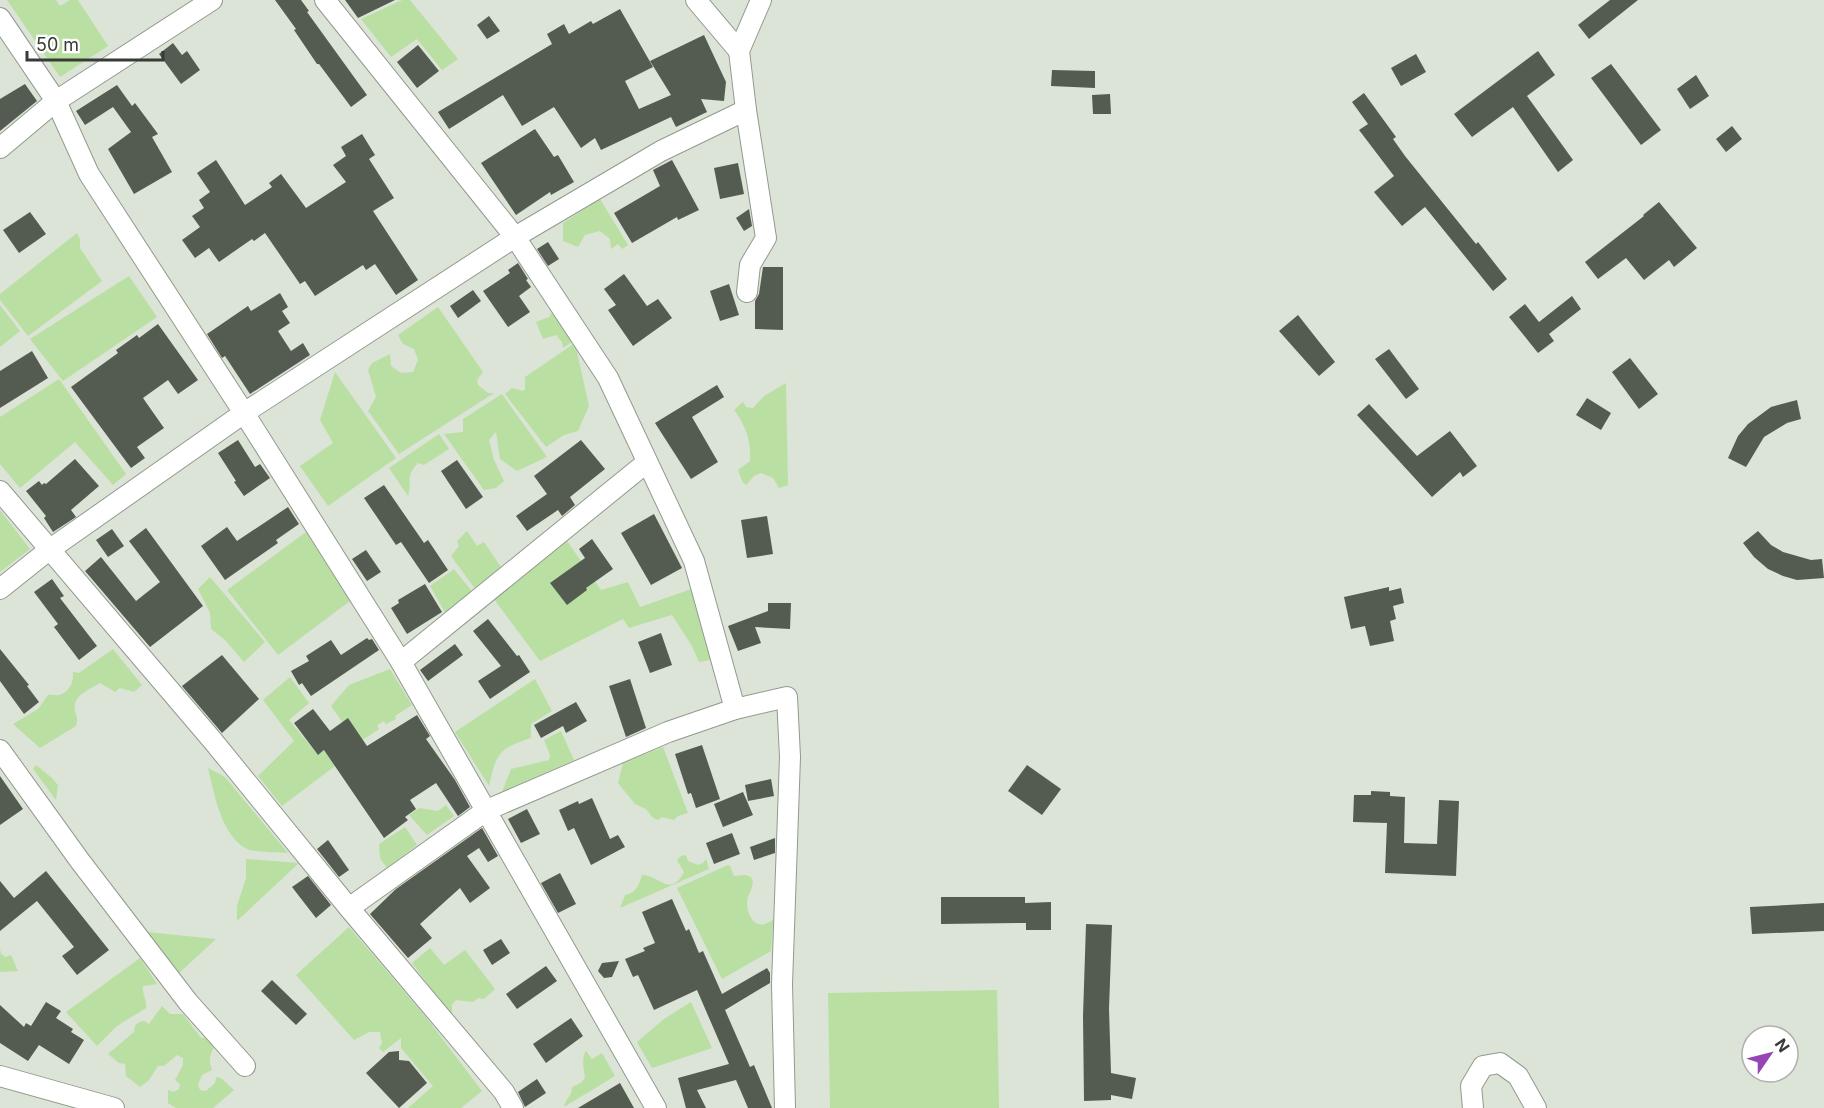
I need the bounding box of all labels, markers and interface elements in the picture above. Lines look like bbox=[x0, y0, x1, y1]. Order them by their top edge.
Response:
scale bar bbox=[27, 24, 164, 62]
text: 50 m bbox=[36, 34, 79, 55]
north arrow bbox=[1740, 1024, 1800, 1084]
text: N bbox=[1771, 1035, 1794, 1056]

